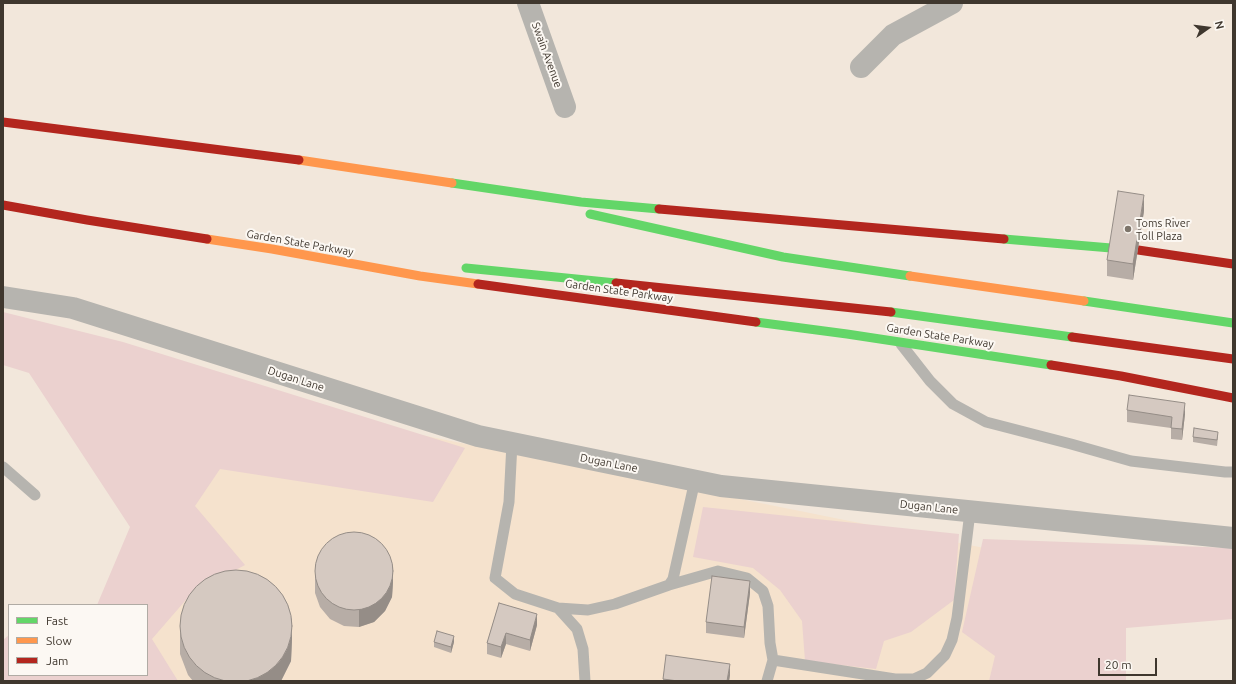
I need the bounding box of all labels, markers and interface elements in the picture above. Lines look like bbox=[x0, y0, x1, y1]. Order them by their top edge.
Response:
north arrow bbox=[1188, 8, 1228, 48]
text: N bbox=[1213, 20, 1226, 31]
street label: Swain Avenue bbox=[529, 21, 565, 89]
place label: Toms River Toll Plaza bbox=[1136, 216, 1190, 242]
marker: Toms River Toll Plaza bbox=[1123, 224, 1133, 234]
street label: Garden State Parkway bbox=[245, 227, 355, 259]
street label: Garden State Parkway bbox=[564, 277, 674, 305]
street label: Garden State Parkway bbox=[885, 321, 995, 351]
street label: Dugan Lane bbox=[266, 364, 326, 394]
street label: Dugan Lane bbox=[579, 451, 639, 475]
street label: Dugan Lane bbox=[899, 497, 959, 517]
legend bbox=[8, 604, 148, 676]
text: Fast bbox=[46, 614, 68, 627]
text: Slow bbox=[46, 634, 72, 647]
scale bar bbox=[1100, 650, 1159, 676]
text: Jam bbox=[46, 654, 68, 667]
text: 20 m bbox=[1105, 658, 1132, 671]

